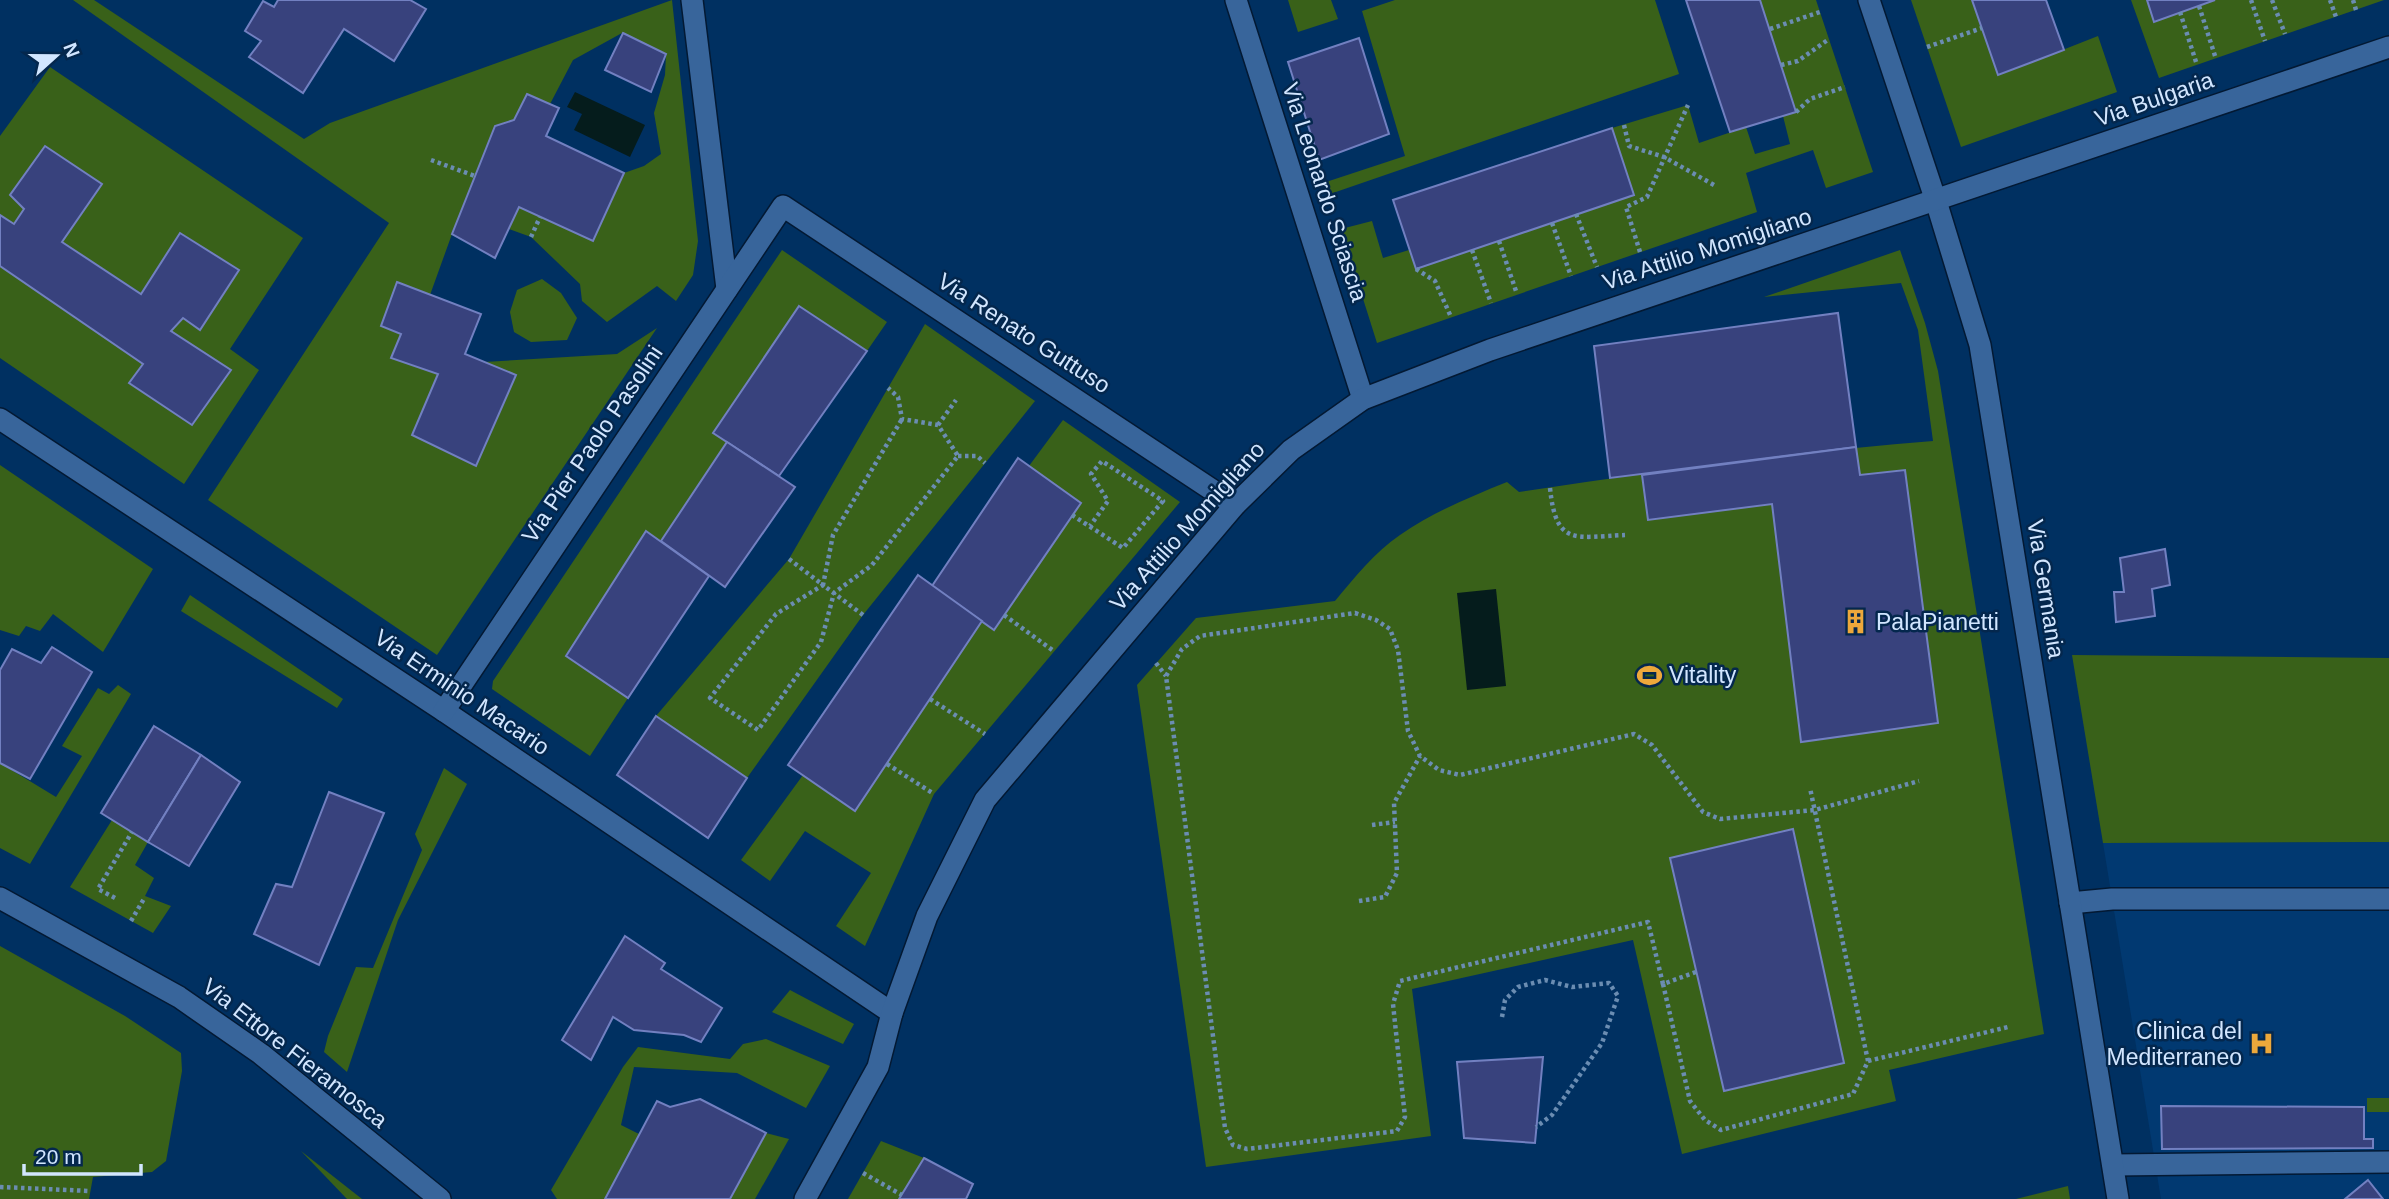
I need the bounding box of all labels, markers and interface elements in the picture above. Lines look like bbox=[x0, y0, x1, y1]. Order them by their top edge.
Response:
north arrow bbox=[21, 21, 91, 91]
text: N bbox=[59, 40, 84, 60]
street label: Via Bulgaria bbox=[2091, 67, 2217, 131]
street label: Via Leonardo Sciascia bbox=[1277, 79, 1373, 305]
street label: Via Attilio Momigliano bbox=[1599, 203, 1815, 295]
street label: Via Renato Guttuso bbox=[933, 268, 1115, 398]
street label: Via Pier Paolo Pasolini bbox=[516, 340, 668, 548]
street label: Via Attilio Momigliano bbox=[1104, 436, 1270, 616]
street label: Via Germania bbox=[2022, 518, 2070, 660]
building icon: PalaPianetti bbox=[1842, 608, 1870, 636]
place label: PalaPianetti bbox=[1876, 609, 1999, 635]
street label: Via Erminio Macario bbox=[370, 624, 554, 760]
sports icon: Vitality bbox=[1635, 661, 1663, 689]
place label: Vitality bbox=[1669, 662, 1737, 688]
street label: Via Ettore Fieramosca bbox=[198, 973, 393, 1133]
place label: Clinica del Mediterraneo bbox=[2106, 1018, 2242, 1070]
hospital icon: Clinica del Mediterraneo bbox=[2248, 1030, 2276, 1058]
scale bar bbox=[24, 1132, 142, 1176]
text: 20 m bbox=[35, 1145, 82, 1168]

